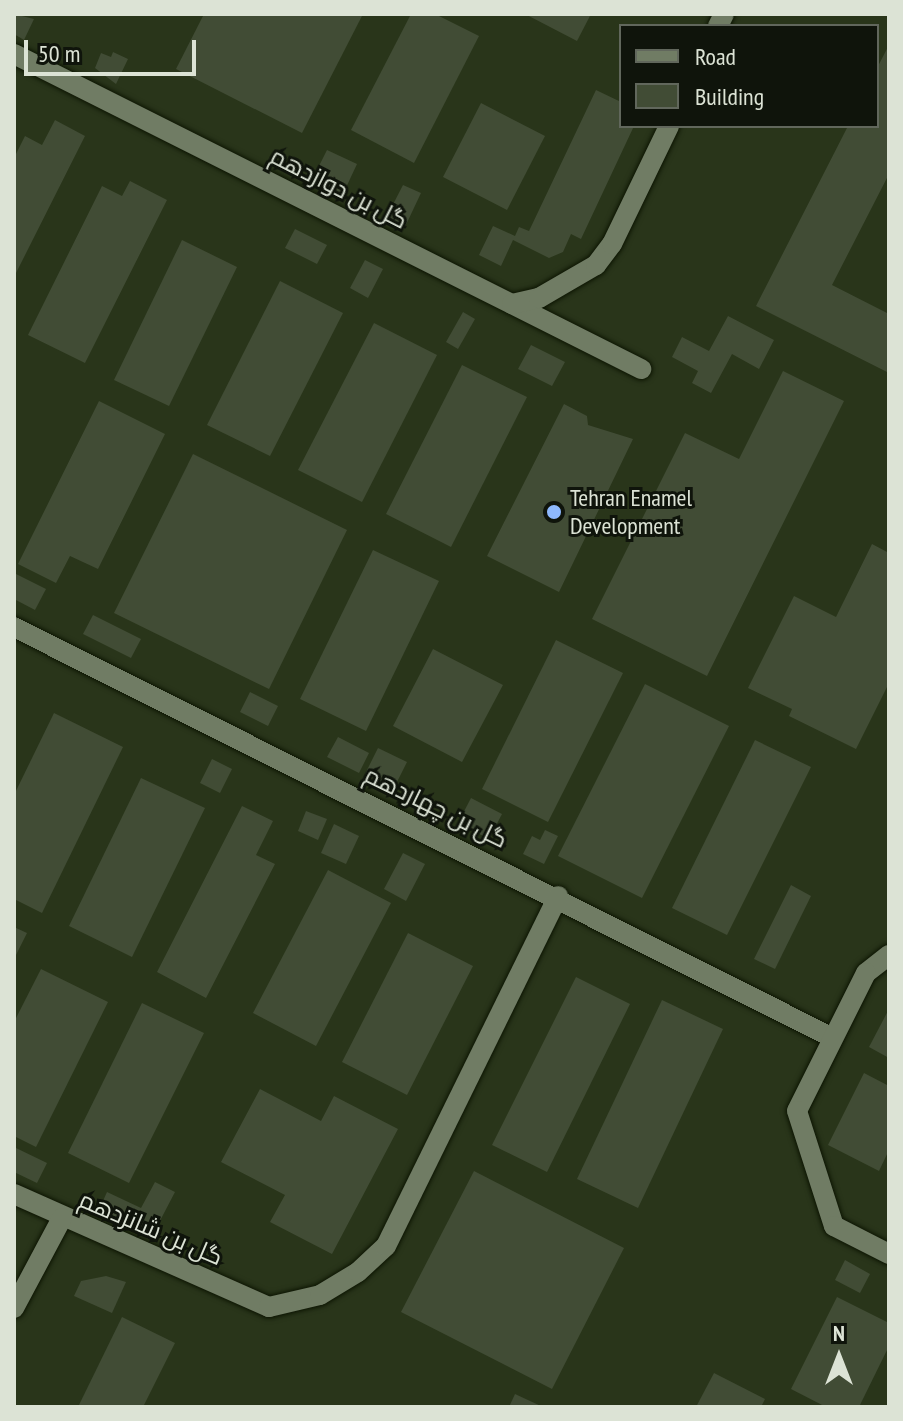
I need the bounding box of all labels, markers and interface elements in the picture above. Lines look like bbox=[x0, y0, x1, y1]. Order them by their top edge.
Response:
scale bar bbox=[28, 24, 200, 74]
legend bbox=[619, 24, 879, 128]
text: 50 m bbox=[38, 38, 80, 69]
text: Road bbox=[695, 41, 736, 72]
text: Building bbox=[695, 81, 764, 112]
street label: گل بن دوازدهم bbox=[266, 141, 412, 235]
place label: Tehran Enamel Development bbox=[570, 484, 692, 540]
marker: Tehran Enamel Development bbox=[545, 503, 563, 521]
street label: گل بن چهاردهم bbox=[360, 760, 512, 854]
street label: گل بن شانزدهم bbox=[75, 1185, 227, 1271]
north arrow bbox=[799, 1317, 879, 1397]
text: N bbox=[833, 1319, 845, 1347]

